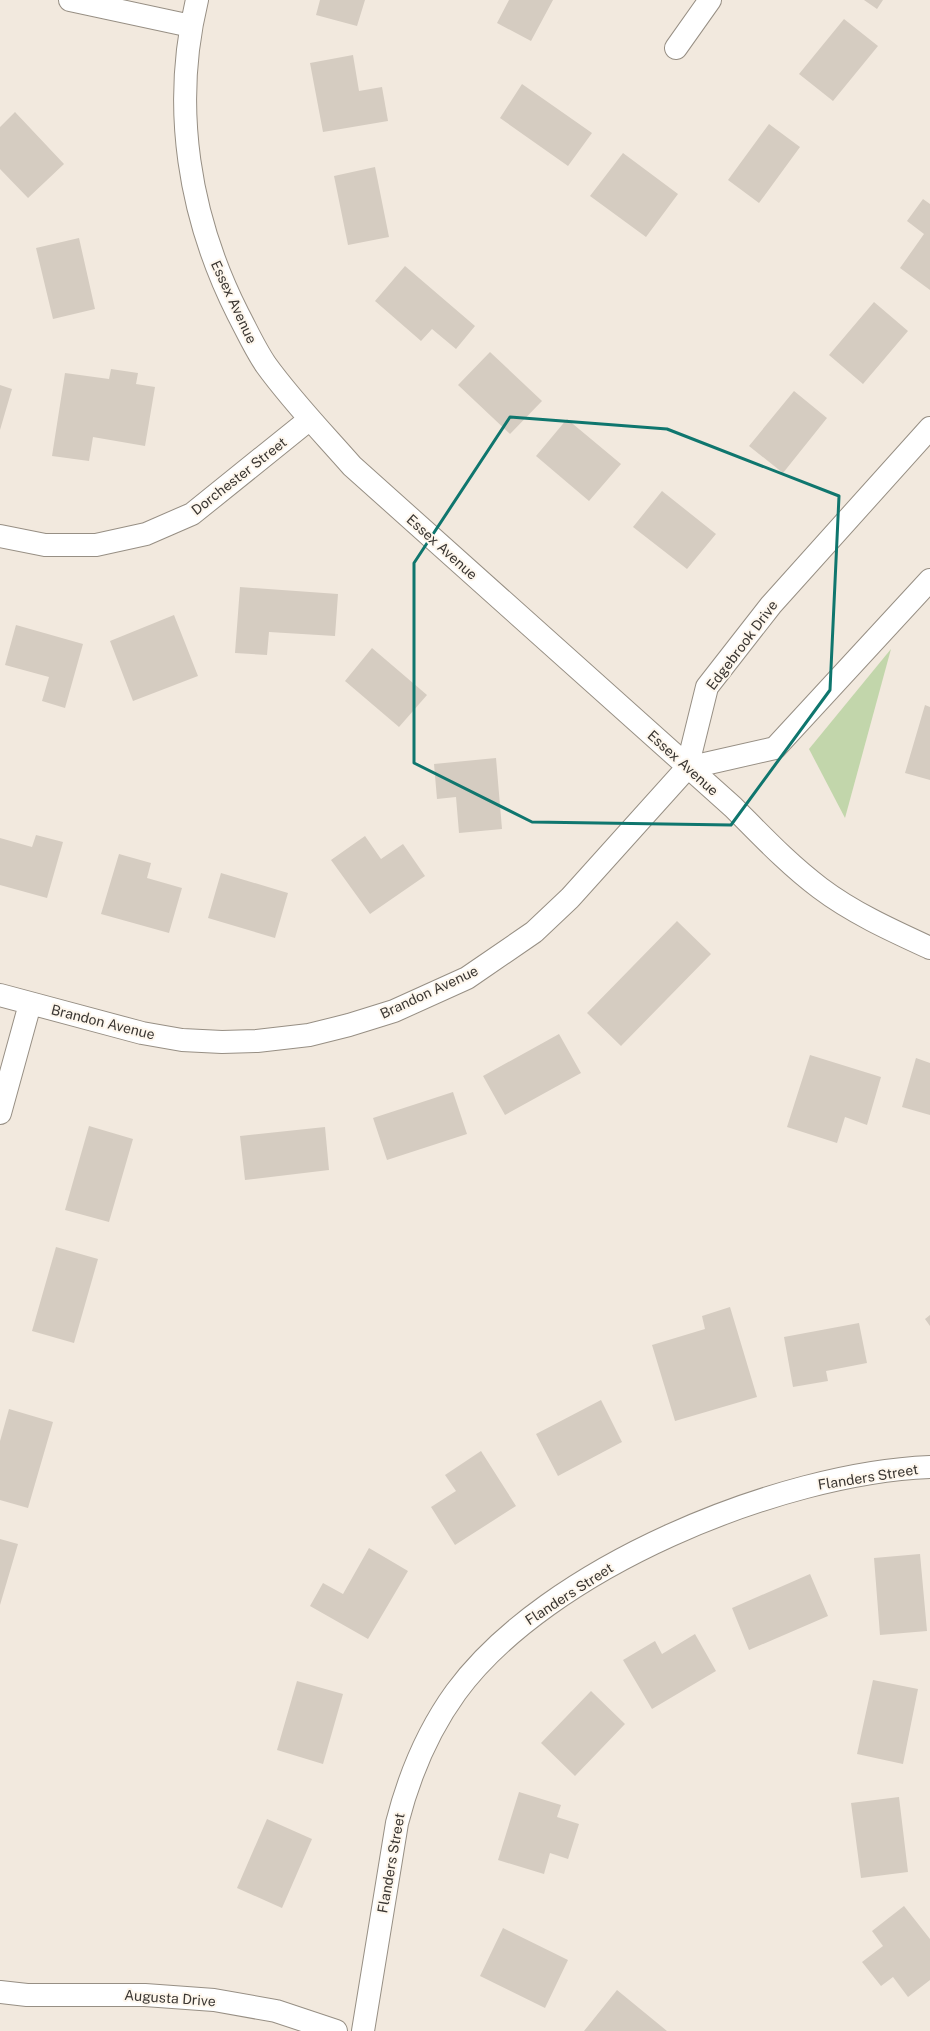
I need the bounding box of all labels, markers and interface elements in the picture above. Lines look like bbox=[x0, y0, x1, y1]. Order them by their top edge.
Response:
street label: Essex Avenue bbox=[208, 258, 260, 346]
street label: Dorchester Street bbox=[188, 434, 290, 518]
street label: Essex Avenue bbox=[403, 511, 481, 583]
street label: Edgebrook Drive bbox=[703, 597, 781, 693]
street label: Essex Avenue bbox=[644, 727, 722, 799]
street label: Brandon Avenue bbox=[377, 962, 481, 1022]
street label: Brandon Avenue bbox=[50, 1001, 157, 1043]
street label: Flanders Street bbox=[817, 1461, 919, 1493]
street label: Flanders Street bbox=[522, 1560, 616, 1628]
street label: Flanders Street bbox=[374, 1812, 408, 1914]
street label: Augusta Drive bbox=[124, 1987, 216, 2009]

